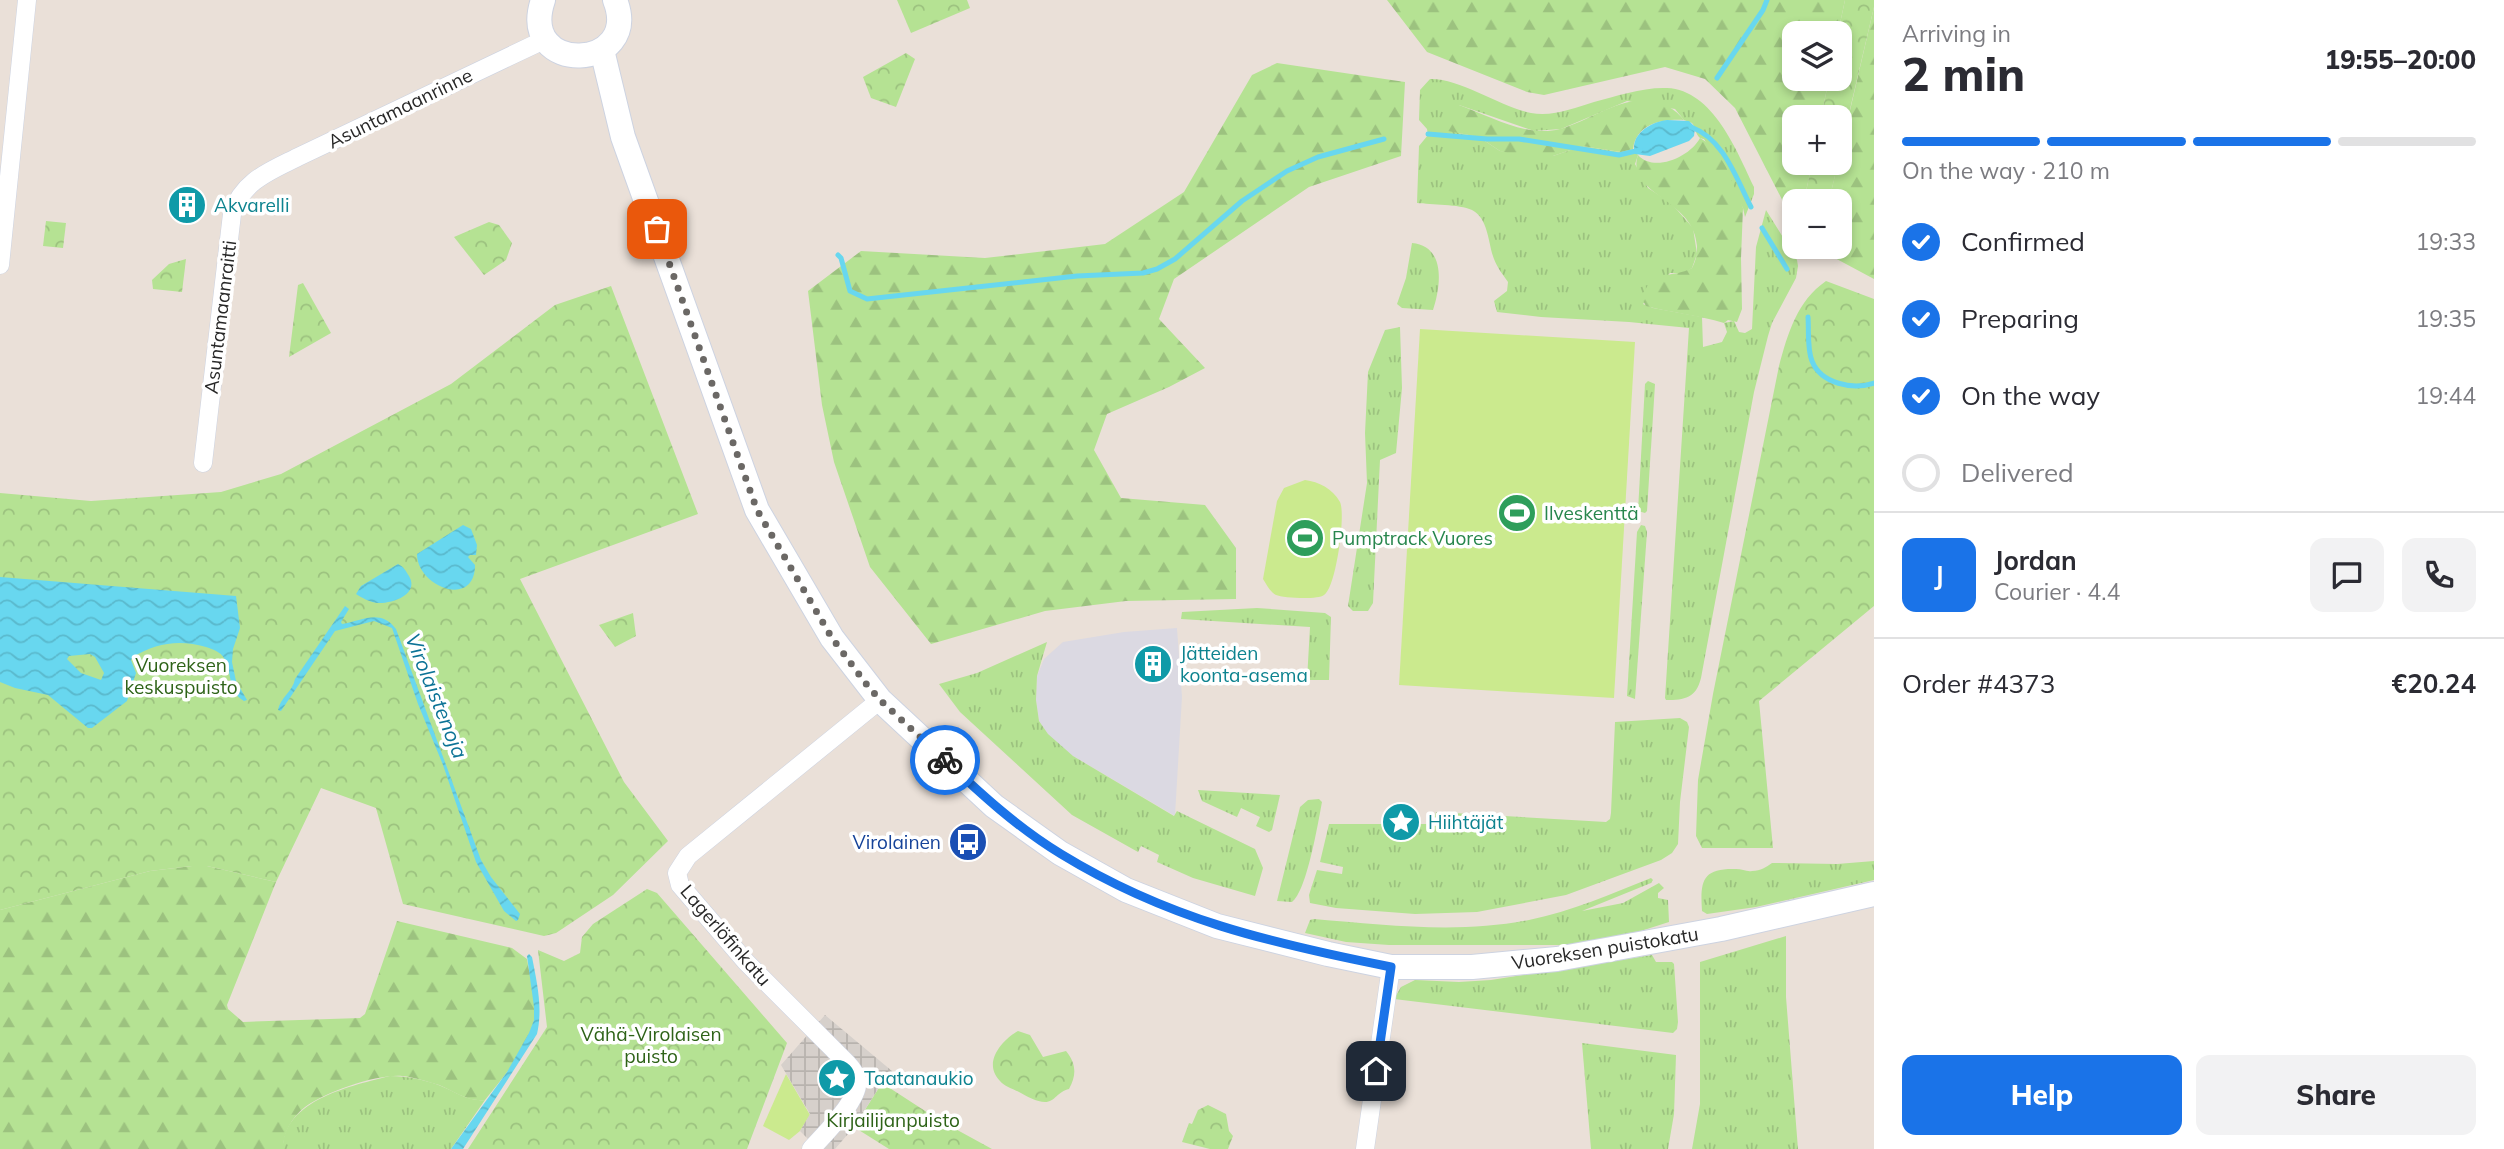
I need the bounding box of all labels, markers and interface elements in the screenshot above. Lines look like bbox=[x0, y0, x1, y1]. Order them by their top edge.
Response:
text: Arriving in bbox=[1902, 19, 2011, 48]
map controls bbox=[1782, 21, 1852, 259]
button: layers bbox=[1782, 21, 1852, 91]
text: 19:55–20:00 bbox=[2325, 43, 2476, 76]
text: 2 min bbox=[1902, 45, 2025, 103]
street label: Asuntamaanrinne bbox=[324, 63, 476, 153]
button: + bbox=[1782, 105, 1852, 175]
text: On the way · 210 m bbox=[1902, 156, 2110, 185]
building icon: Akvarelli bbox=[166, 184, 208, 226]
button: − bbox=[1782, 189, 1852, 259]
place label: Akvarelli bbox=[214, 193, 289, 217]
pin bbox=[627, 199, 687, 259]
icon: bag bbox=[638, 210, 676, 248]
icon: check bbox=[1902, 223, 1940, 261]
text: Confirmed bbox=[1961, 225, 2085, 258]
text: 19:33 bbox=[2416, 227, 2476, 256]
street label: Asuntamaanraitti bbox=[199, 239, 241, 395]
icon: check bbox=[1902, 300, 1940, 338]
text: Preparing bbox=[1961, 302, 2079, 335]
text: 19:35 bbox=[2416, 304, 2476, 333]
icon: check bbox=[1902, 377, 1940, 415]
text: On the way bbox=[1961, 379, 2100, 412]
text: 19:44 bbox=[2416, 381, 2476, 410]
text: Delivered bbox=[1961, 456, 2074, 489]
sports icon: Ilveskenttä bbox=[1496, 492, 1538, 534]
place label: Ilveskenttä bbox=[1544, 501, 1639, 525]
sports icon: Pumptrack Vuores bbox=[1284, 517, 1326, 559]
place label: Pumptrack Vuores bbox=[1332, 526, 1493, 550]
button: chat bbox=[2310, 538, 2384, 612]
button: phone bbox=[2402, 538, 2476, 612]
text: Jordan bbox=[1994, 544, 2077, 577]
text: J bbox=[1934, 559, 1944, 592]
text: Courier · 4.4 bbox=[1994, 577, 2120, 606]
water label: Virolaistenoja bbox=[400, 629, 474, 762]
place label: Jätteiden koonta-asema bbox=[1180, 641, 1308, 687]
building icon: Jätteiden koonta-asema bbox=[1132, 643, 1174, 685]
park label: Vuoreksen keskuspuisto bbox=[124, 653, 238, 699]
text: Order #4373 bbox=[1902, 667, 2055, 700]
text: €20.24 bbox=[2392, 667, 2476, 700]
courier bbox=[910, 725, 980, 795]
icon: bike bbox=[926, 741, 964, 779]
place icon: Hiihtäjät bbox=[1380, 801, 1422, 843]
place label: Hiihtäjät bbox=[1428, 810, 1504, 834]
bus stop icon: Virolainen bbox=[947, 821, 989, 863]
place label: Virolainen bbox=[853, 830, 941, 854]
street label: Lagerlöfinkatu bbox=[675, 879, 777, 991]
street label: Vuoreksen puistokatu bbox=[1510, 921, 1700, 975]
park label: Vähä-Virolaisen puisto bbox=[580, 1022, 722, 1068]
pin bbox=[1346, 1041, 1406, 1101]
icon: home bbox=[1357, 1052, 1395, 1090]
button: Help bbox=[1902, 1055, 2182, 1135]
button: Share bbox=[2196, 1055, 2476, 1135]
place icon: Taatanaukio bbox=[816, 1057, 858, 1099]
place label: Taatanaukio bbox=[864, 1066, 974, 1090]
park label: Kirjailijanpuisto bbox=[826, 1108, 960, 1132]

